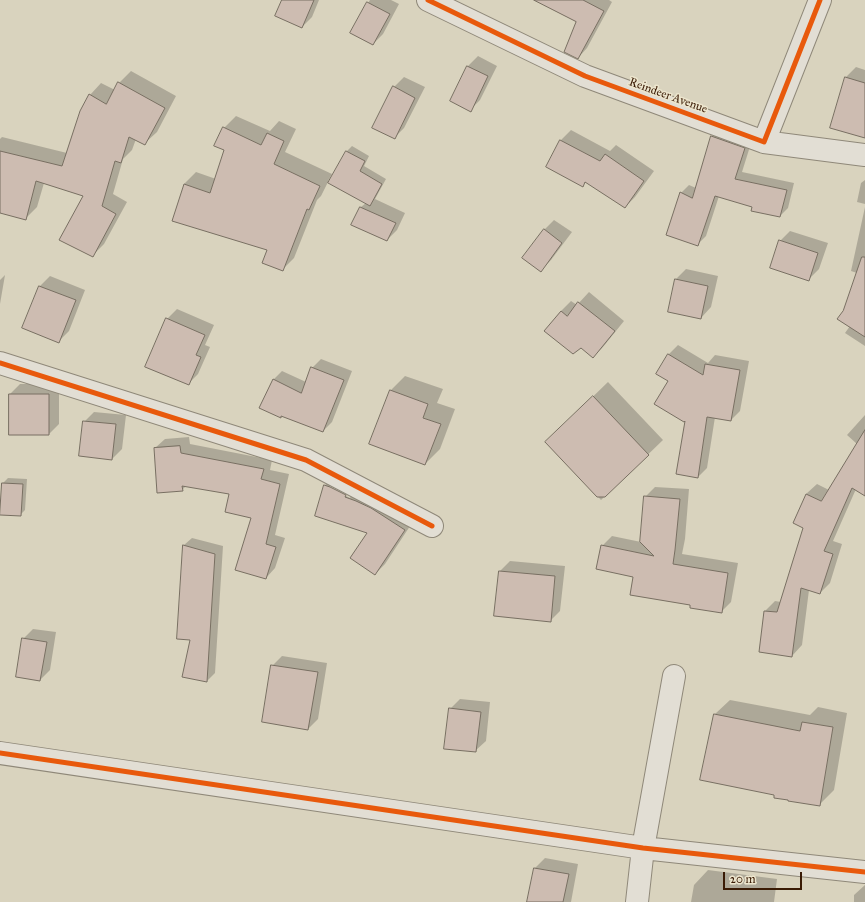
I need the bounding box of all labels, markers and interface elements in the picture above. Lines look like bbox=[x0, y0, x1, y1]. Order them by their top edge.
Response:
street label: Reindeer Avenue bbox=[627, 75, 709, 117]
scale bar bbox=[725, 864, 804, 890]
text: 20 m bbox=[730, 872, 756, 886]

